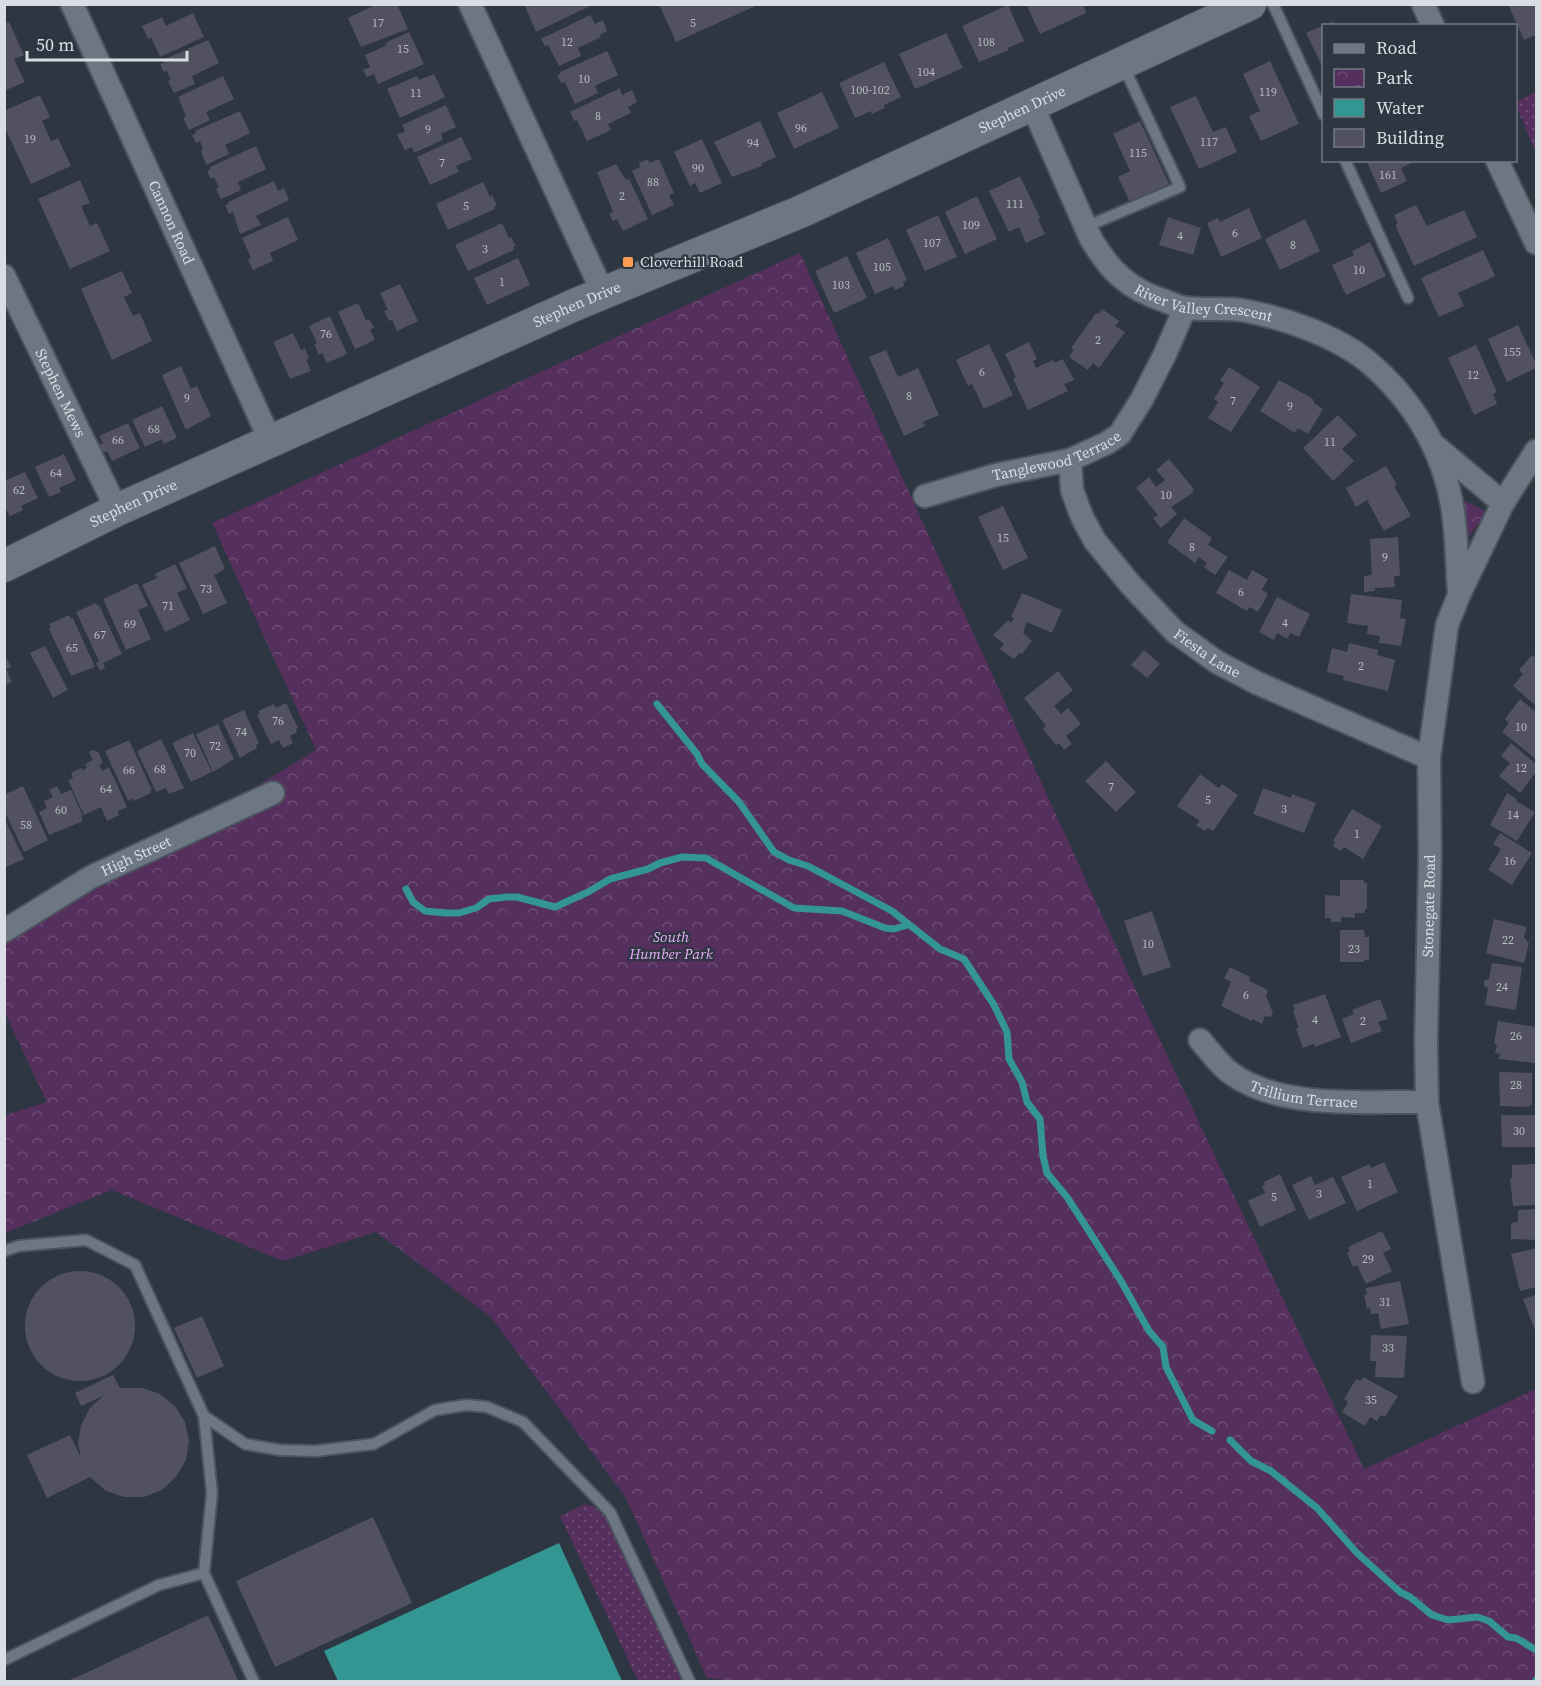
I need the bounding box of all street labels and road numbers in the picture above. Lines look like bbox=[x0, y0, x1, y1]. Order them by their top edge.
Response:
street label: Stephen Drive bbox=[975, 80, 1069, 138]
street label: Cannon Road bbox=[144, 177, 200, 268]
street label: Stephen Drive bbox=[529, 276, 624, 332]
street label: River Valley Crescent bbox=[1131, 278, 1275, 327]
street label: Stephen Mews bbox=[31, 345, 91, 441]
street label: Tanglewood Terrace bbox=[990, 425, 1125, 486]
street label: Stephen Drive bbox=[86, 473, 181, 532]
street label: Fiesta Lane bbox=[1169, 623, 1245, 683]
street label: High Street bbox=[97, 830, 175, 881]
street label: Stonegate Road bbox=[1417, 854, 1440, 957]
street label: Trillium Terrace bbox=[1247, 1075, 1358, 1112]

